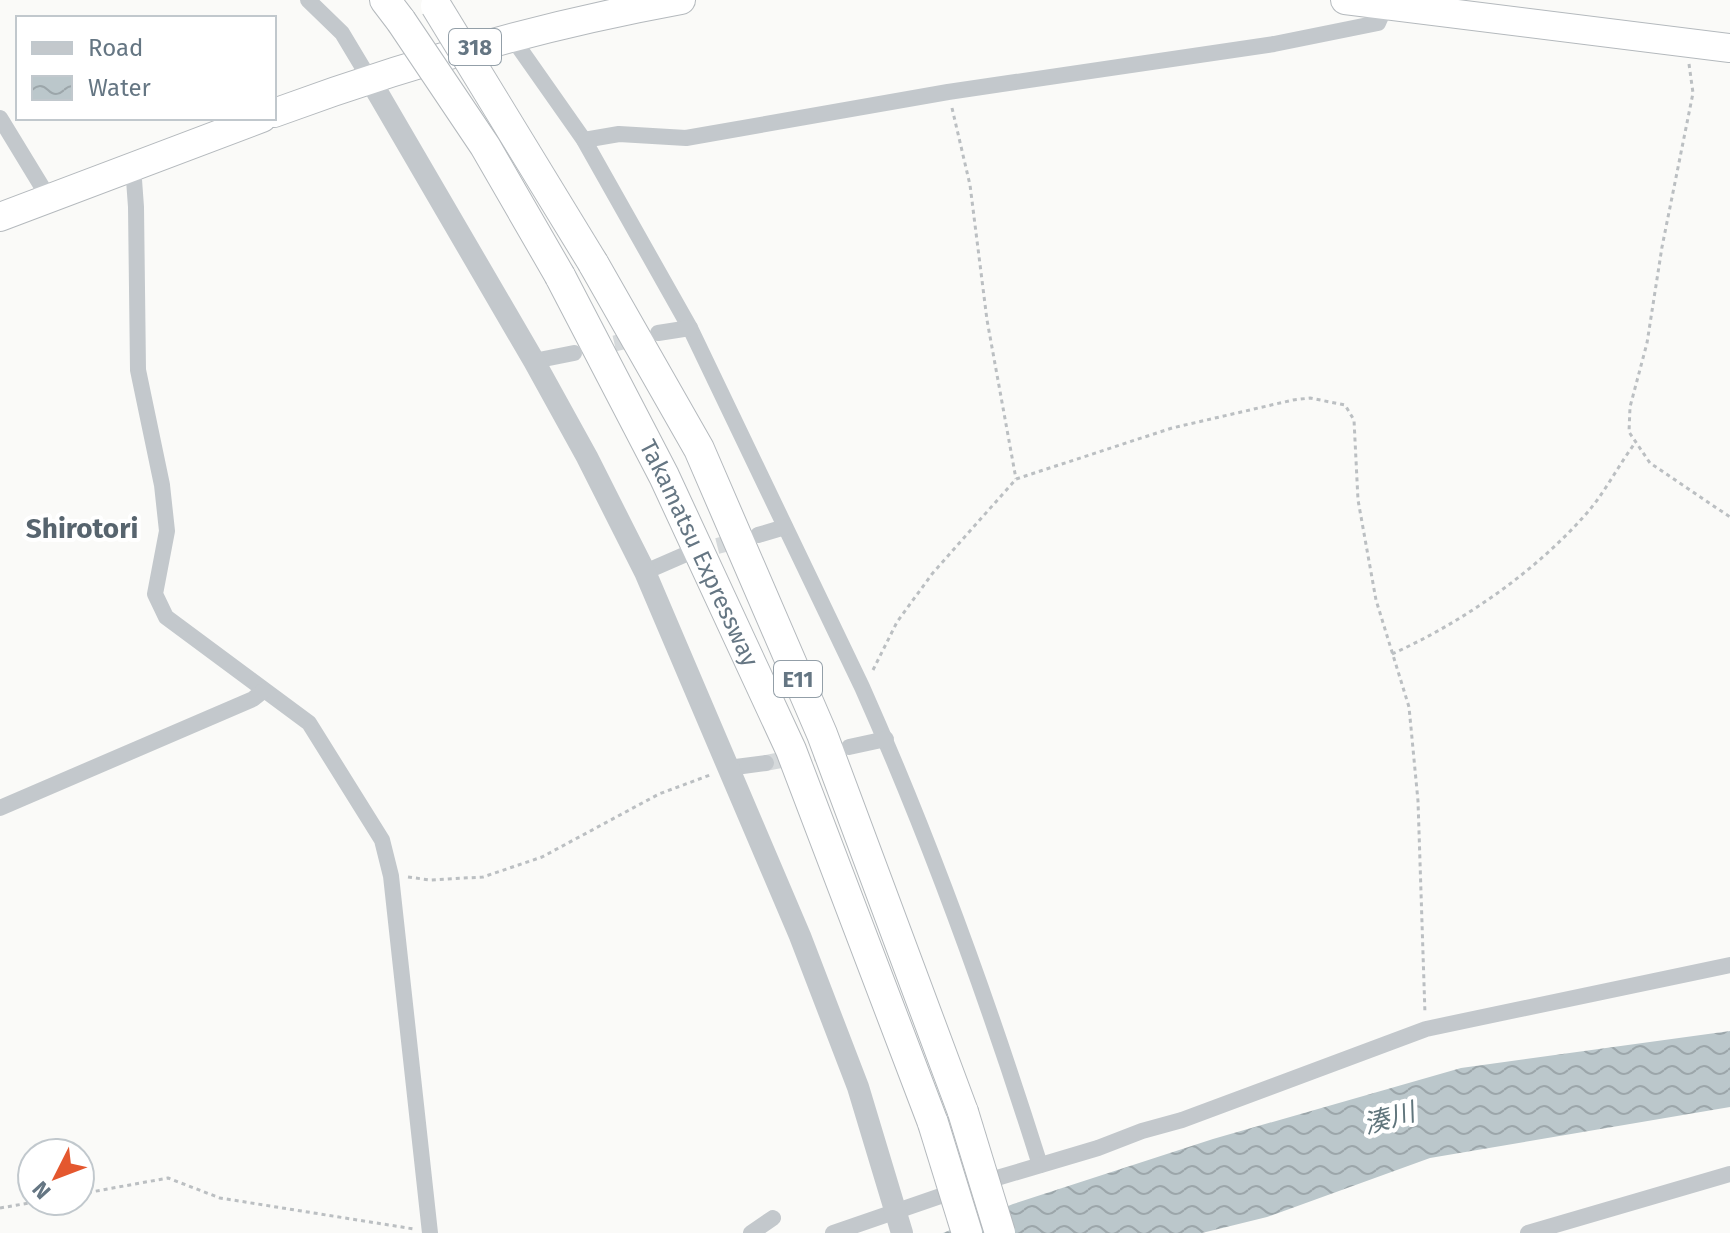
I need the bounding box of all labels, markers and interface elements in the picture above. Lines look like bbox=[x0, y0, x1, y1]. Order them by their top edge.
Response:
legend bbox=[16, 16, 276, 120]
road number: 318 bbox=[449, 29, 501, 65]
text: Road bbox=[88, 34, 143, 62]
text: Water bbox=[88, 74, 152, 102]
street label: Takamatsu Expressway bbox=[634, 435, 764, 671]
district label: Shirotori bbox=[26, 512, 138, 545]
road number: E11 bbox=[774, 661, 822, 697]
water label: 湊川 bbox=[1360, 1096, 1421, 1141]
north arrow bbox=[16, 1137, 96, 1217]
text: N bbox=[27, 1176, 56, 1205]

